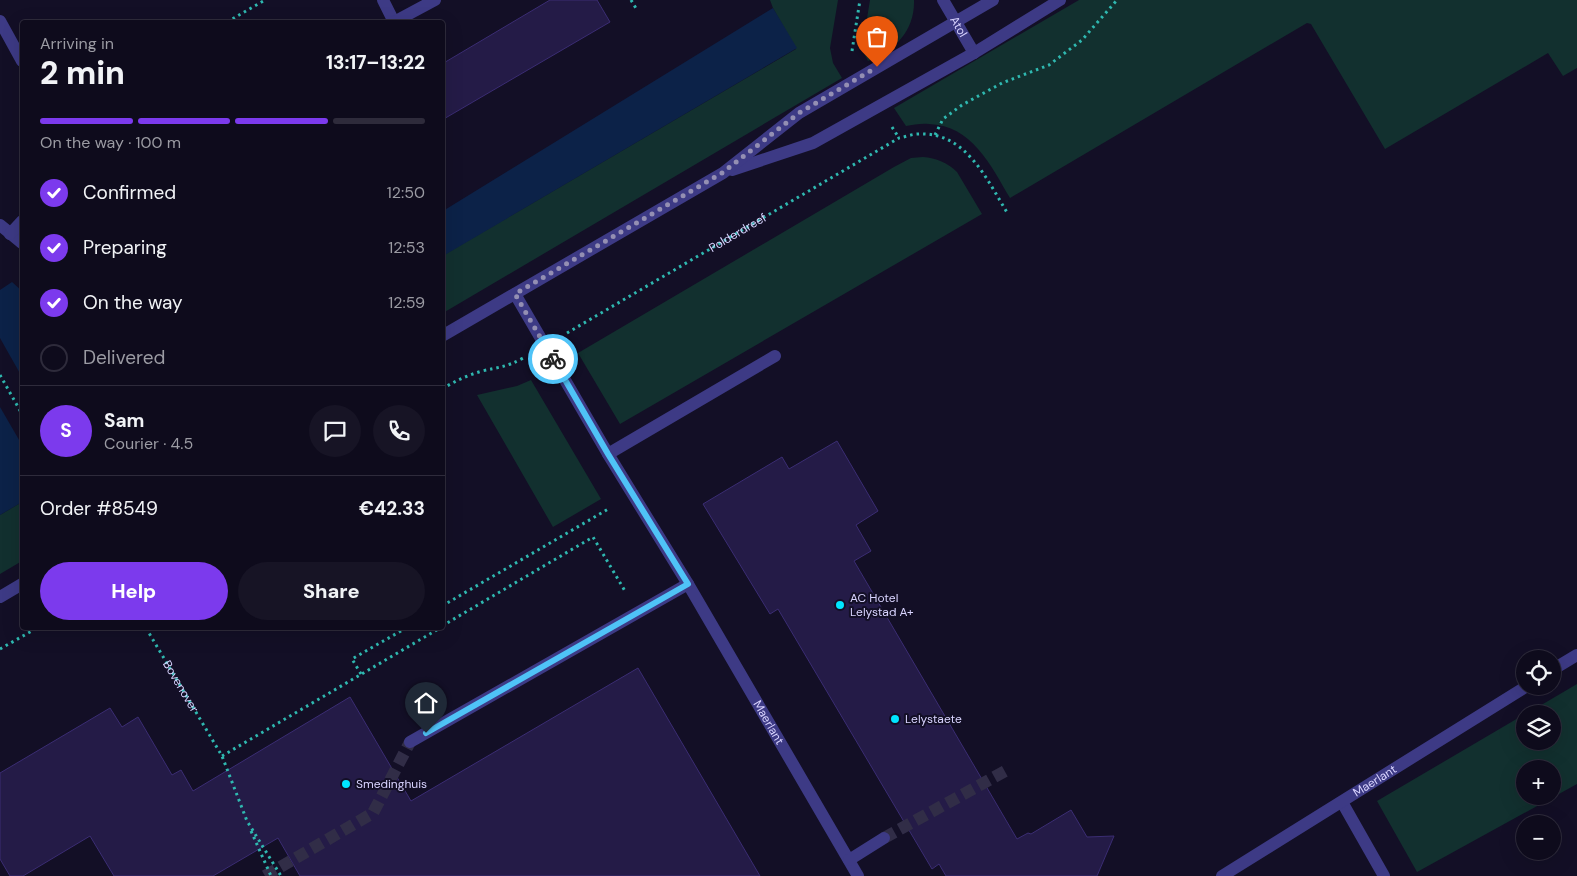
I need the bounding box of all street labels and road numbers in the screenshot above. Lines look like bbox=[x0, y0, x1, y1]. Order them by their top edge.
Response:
street label: Atol bbox=[946, 13, 971, 40]
street label: Polderdreef bbox=[706, 209, 770, 256]
street label: Bovenover bbox=[159, 657, 203, 716]
street label: Maerlant bbox=[749, 697, 788, 748]
street label: Maerlant bbox=[1350, 761, 1400, 800]

